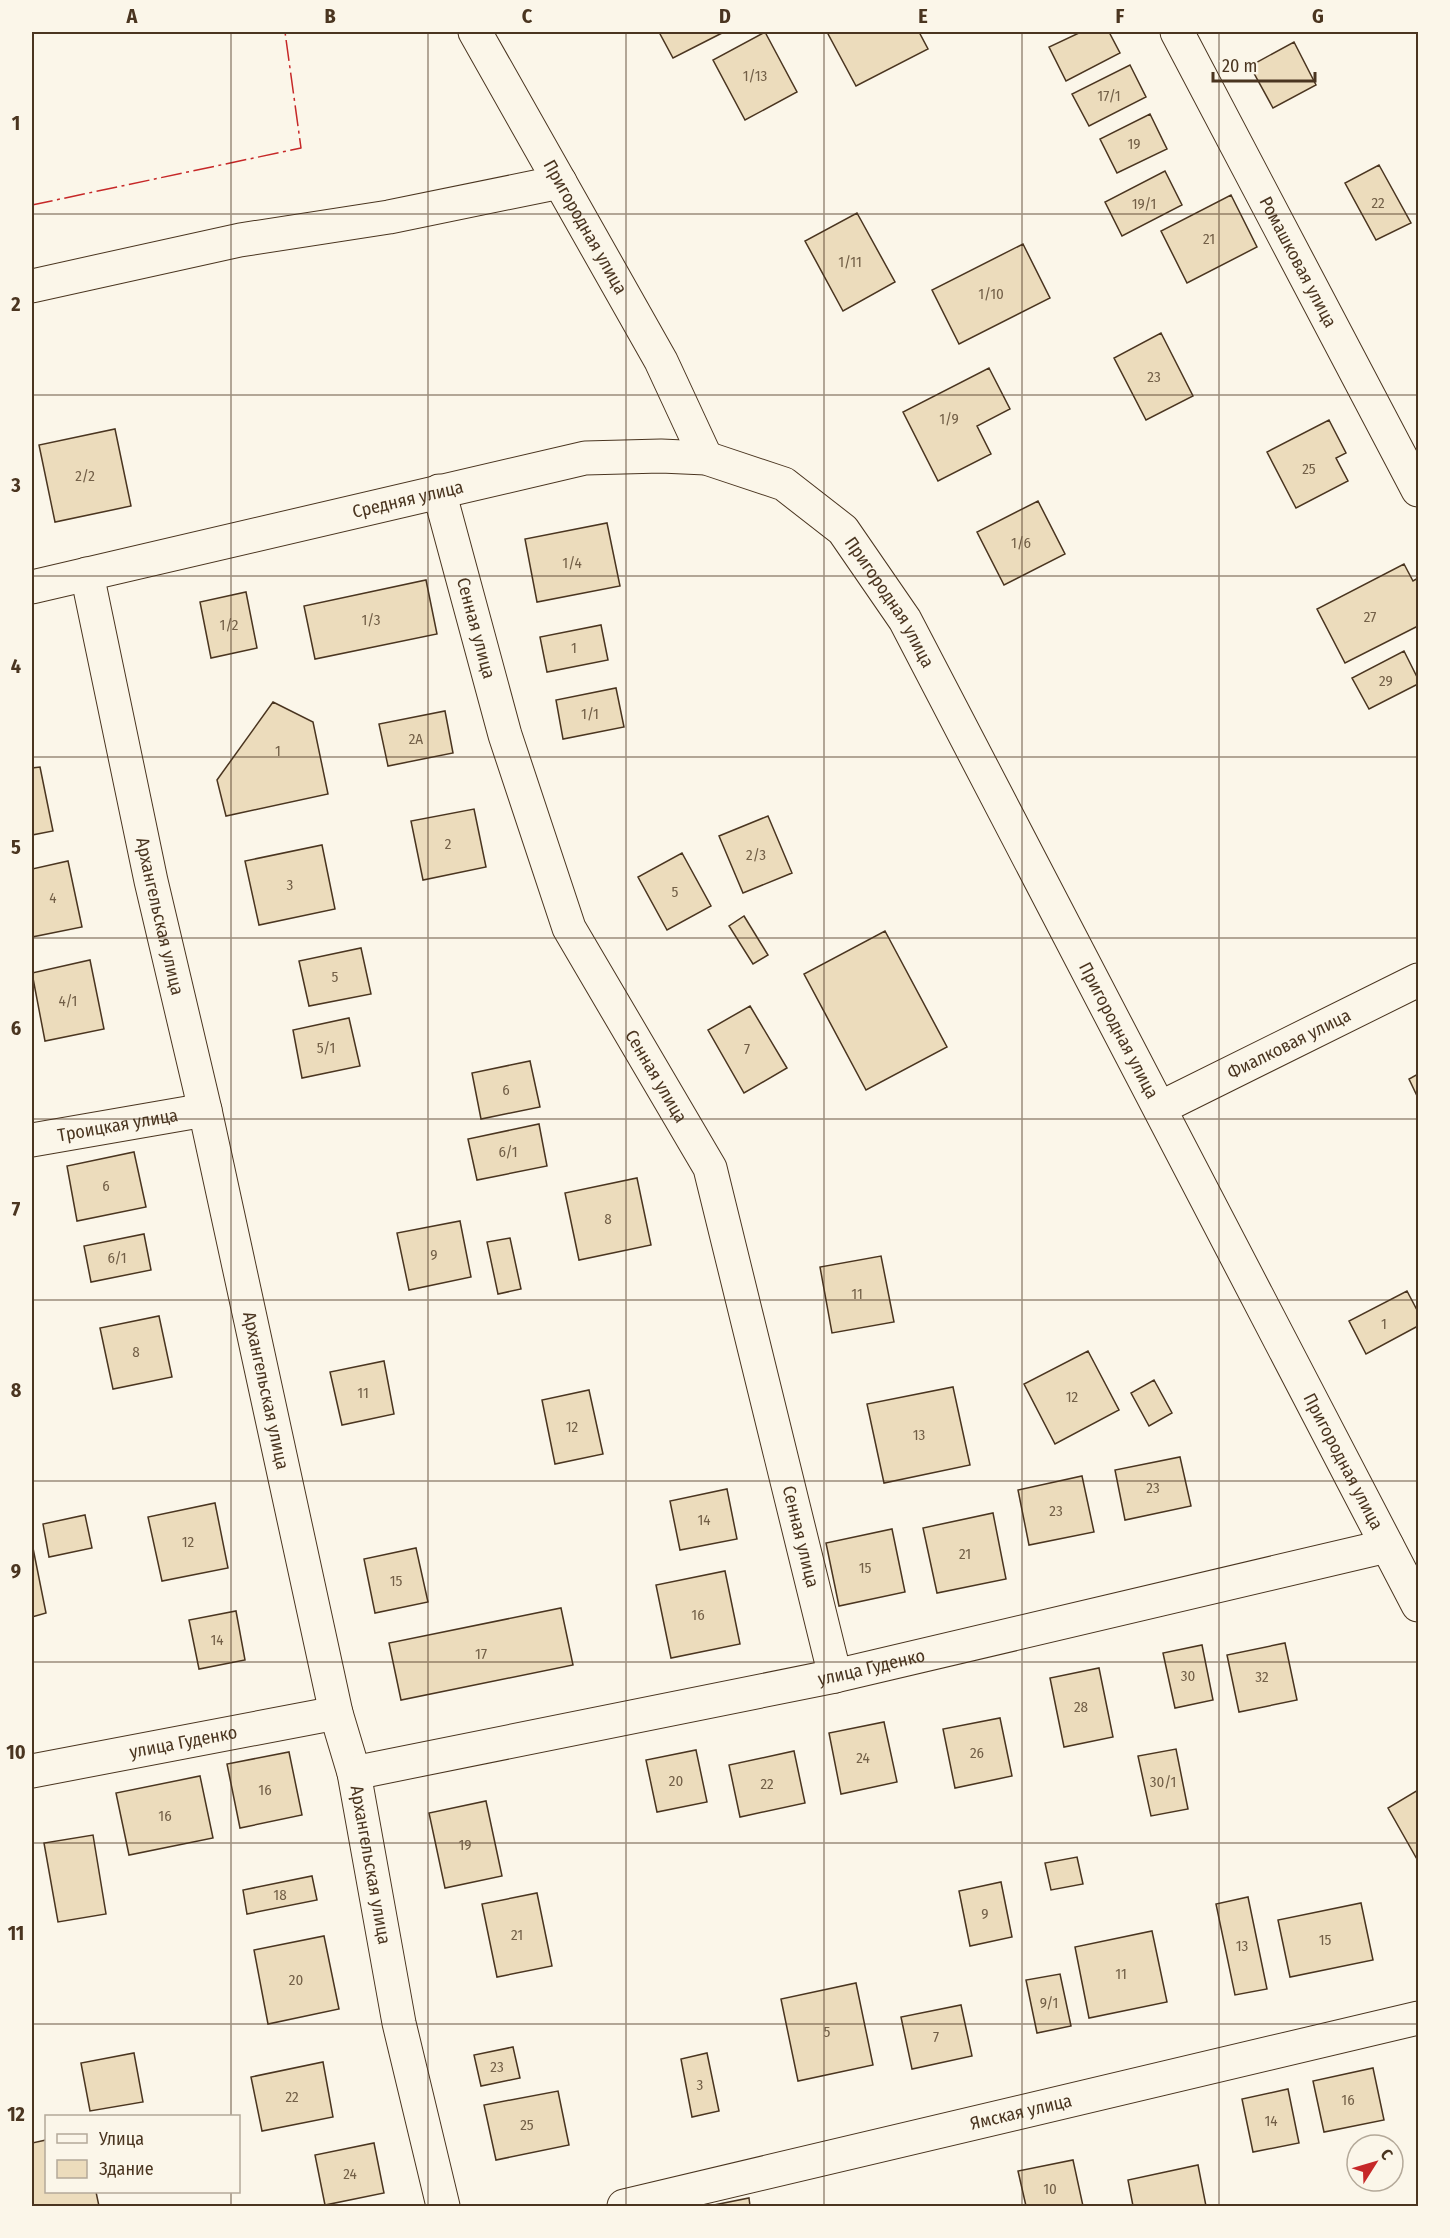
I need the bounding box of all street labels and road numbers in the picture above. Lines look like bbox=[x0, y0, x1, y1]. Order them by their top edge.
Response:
street label: Пригородная улица bbox=[539, 156, 632, 298]
street label: Ромашковая улица bbox=[1255, 193, 1342, 331]
street label: Средняя улица bbox=[350, 476, 466, 523]
street label: Пригородная улица bbox=[840, 533, 939, 672]
street label: Сенная улица bbox=[452, 575, 500, 681]
street label: Архангельская улица bbox=[131, 836, 189, 997]
street label: Пригородная улица bbox=[1074, 958, 1163, 1103]
street label: Фиалковая улица bbox=[1224, 1004, 1354, 1084]
street label: Сенная улица bbox=[620, 1026, 692, 1127]
street label: Троицкая улица bbox=[56, 1104, 180, 1146]
street label: Архангельская улица bbox=[238, 1310, 294, 1472]
street label: Пригородная улица bbox=[1299, 1390, 1388, 1534]
street label: Сенная улица bbox=[778, 1483, 824, 1590]
street label: улица Гуденко bbox=[816, 1644, 927, 1690]
street label: улица Гуденко bbox=[127, 1721, 239, 1763]
street label: Архангельская улица bbox=[345, 1784, 396, 1946]
street label: Ямская улица bbox=[968, 2089, 1074, 2135]

